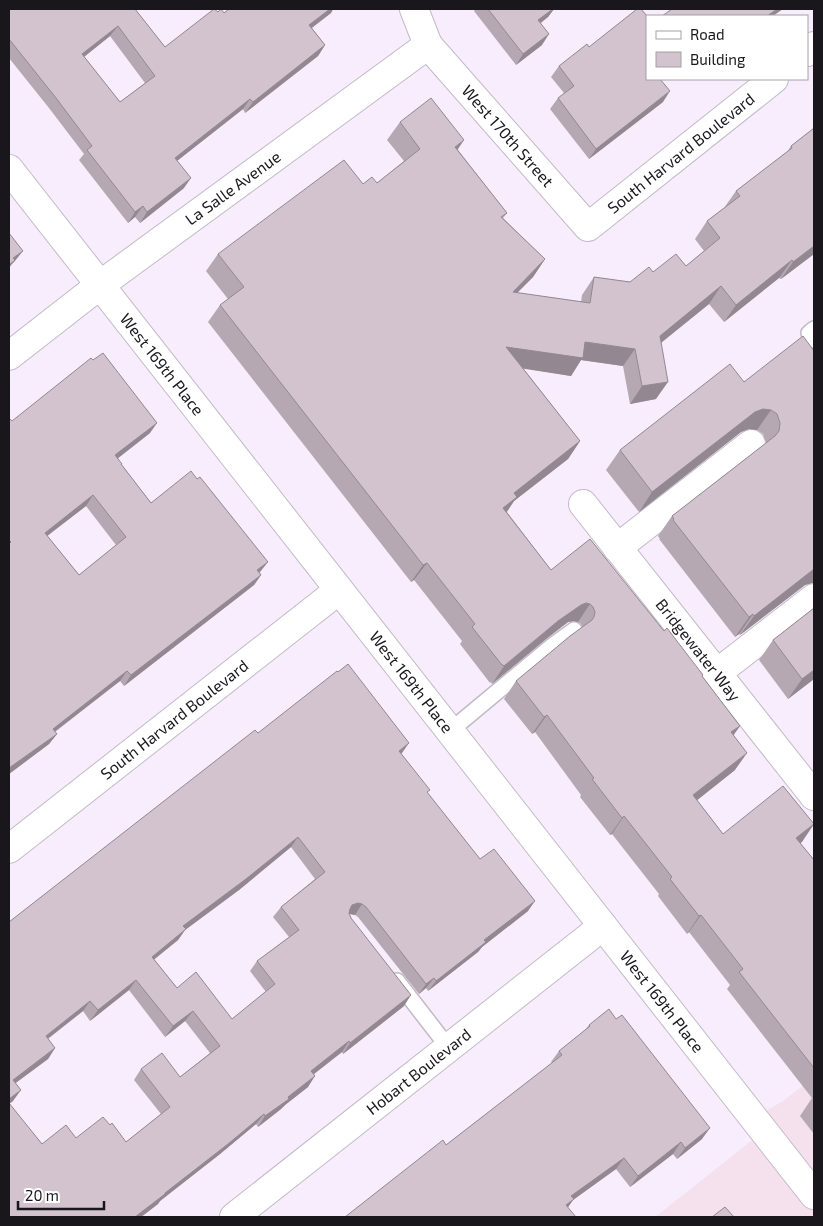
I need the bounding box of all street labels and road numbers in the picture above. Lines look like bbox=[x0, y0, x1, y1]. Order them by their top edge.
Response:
street label: West 170th Street bbox=[459, 81, 558, 190]
street label: South Harvard Boulevard bbox=[603, 88, 758, 217]
street label: La Salle Avenue bbox=[181, 146, 284, 229]
street label: West 169th Place bbox=[117, 309, 208, 419]
street label: Bridgewater Way bbox=[652, 595, 745, 705]
street label: West 169th Place bbox=[366, 627, 458, 736]
street label: South Harvard Boulevard bbox=[96, 655, 252, 783]
street label: West 169th Place bbox=[617, 946, 708, 1056]
street label: Hobart Boulevard bbox=[362, 1024, 474, 1118]

